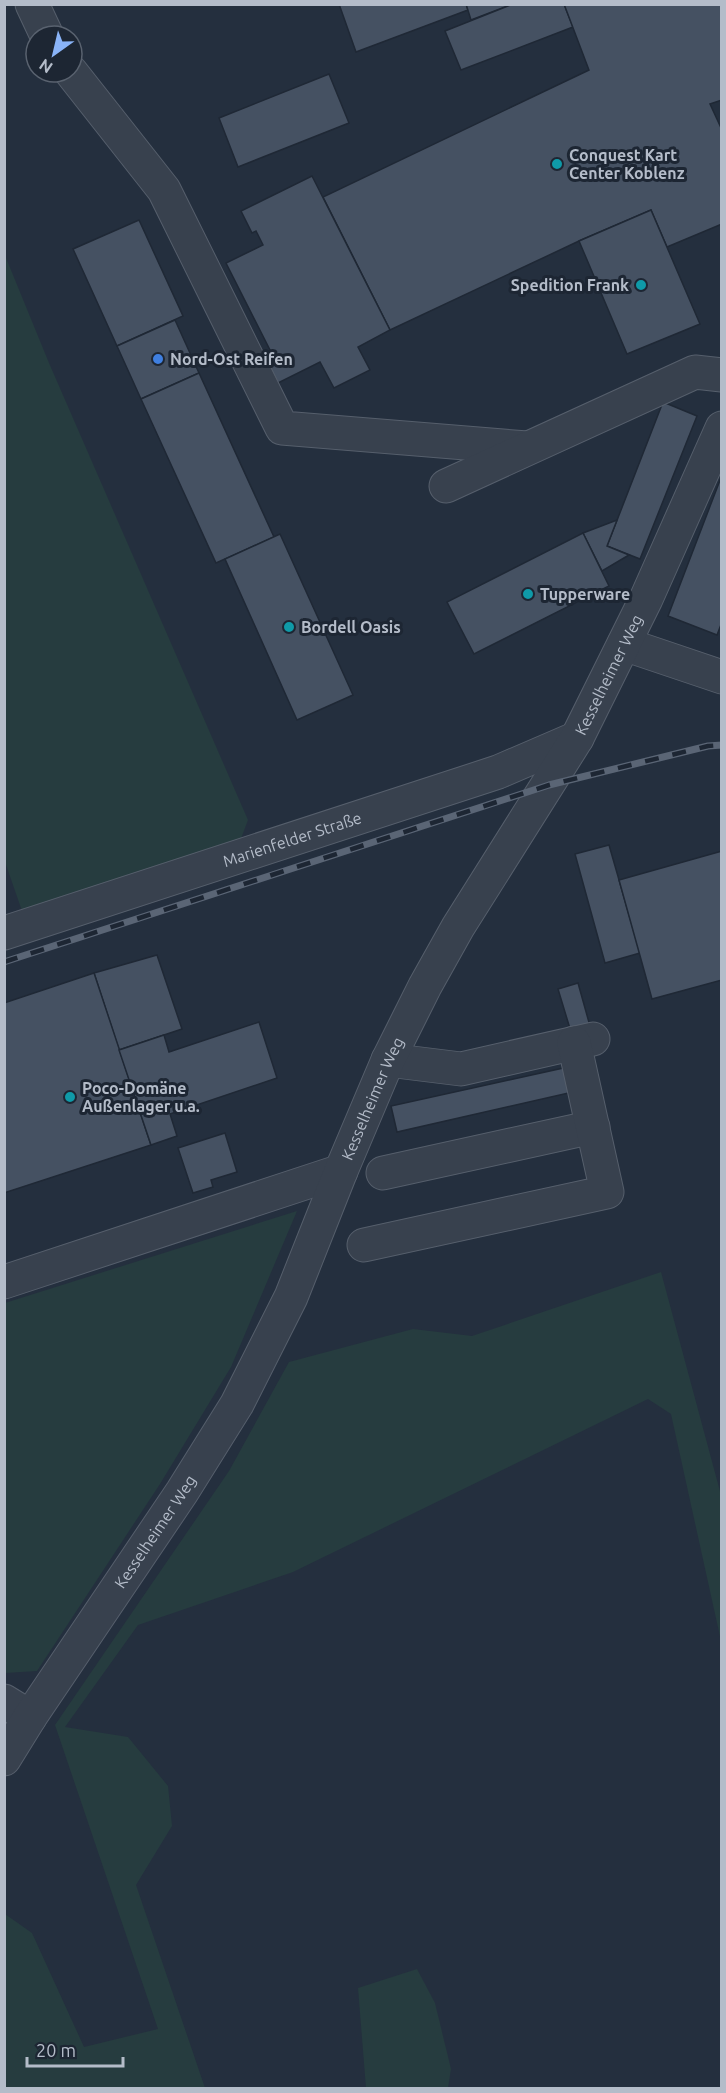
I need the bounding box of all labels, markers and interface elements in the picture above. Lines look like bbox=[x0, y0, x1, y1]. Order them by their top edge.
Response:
north arrow bbox=[24, 24, 84, 84]
text: N bbox=[36, 56, 56, 77]
place label: Conquest Kart Center Koblenz bbox=[569, 146, 685, 182]
marker: Conquest Kart Center Koblenz bbox=[550, 157, 564, 171]
place label: Spedition Frank bbox=[511, 276, 629, 294]
marker: Spedition Frank bbox=[634, 278, 648, 292]
place label: Nord-Ost Reifen bbox=[170, 350, 293, 368]
marker: Nord-Ost Reifen bbox=[151, 352, 165, 366]
place label: Tupperware bbox=[540, 585, 630, 603]
marker: Tupperware bbox=[521, 587, 535, 601]
street label: Kesselheimer Weg bbox=[571, 611, 646, 738]
place label: Bordell Oasis bbox=[301, 618, 401, 636]
marker: Bordell Oasis bbox=[282, 620, 296, 634]
street label: Marienfelder Straße bbox=[221, 808, 364, 870]
street label: Kesselheimer Weg bbox=[338, 1034, 407, 1163]
place label: Poco-Domäne Außenlager u.a. bbox=[82, 1079, 200, 1115]
marker: Poco-Domäne Außenlager u.a. bbox=[63, 1090, 77, 1104]
street label: Kesselheimer Weg bbox=[111, 1472, 199, 1592]
scale bar bbox=[27, 2030, 123, 2068]
text: 20 m bbox=[36, 2040, 76, 2060]

